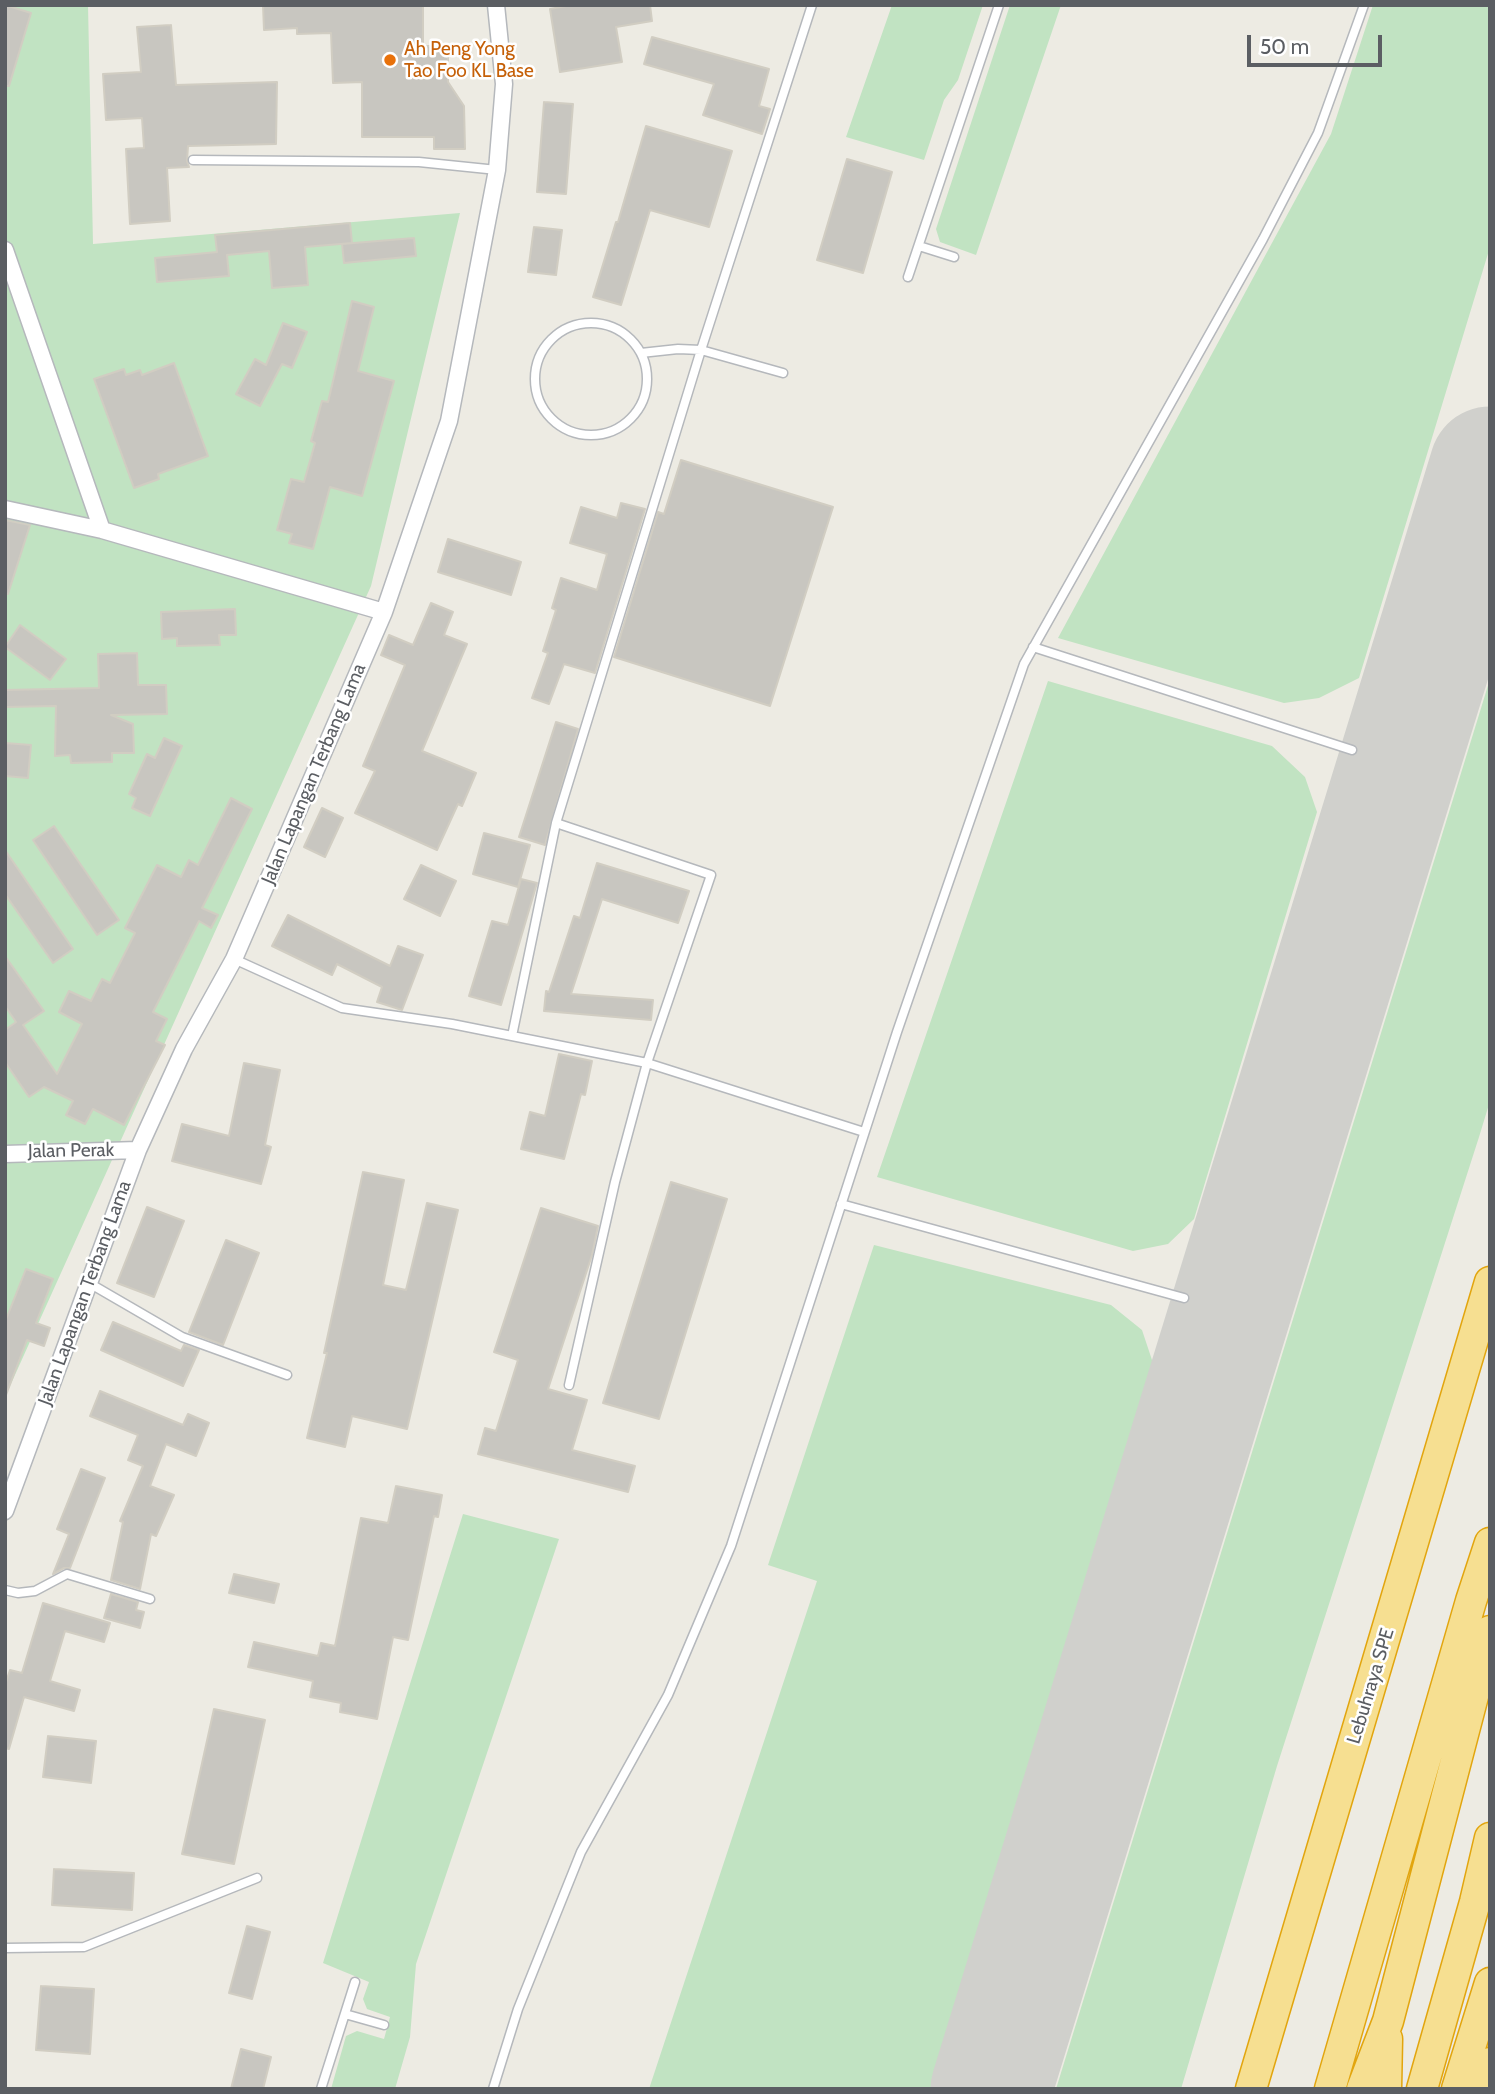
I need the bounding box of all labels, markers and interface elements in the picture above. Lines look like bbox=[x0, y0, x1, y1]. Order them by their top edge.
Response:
scale bar bbox=[1250, 21, 1385, 65]
text: 50 m bbox=[1260, 34, 1309, 59]
place label: Ah Peng Yong Tao Foo KL Base bbox=[404, 38, 534, 82]
marker: Ah Peng Yong Tao Foo KL Base bbox=[382, 52, 398, 68]
street label: Jalan Lapangan Terbang Lama bbox=[257, 660, 371, 888]
street label: Jalan Perak bbox=[28, 1139, 114, 1163]
street label: Jalan Lapangan Terbang Lama bbox=[34, 1178, 136, 1408]
street label: Lebuhraya SPE bbox=[1343, 1625, 1399, 1747]

